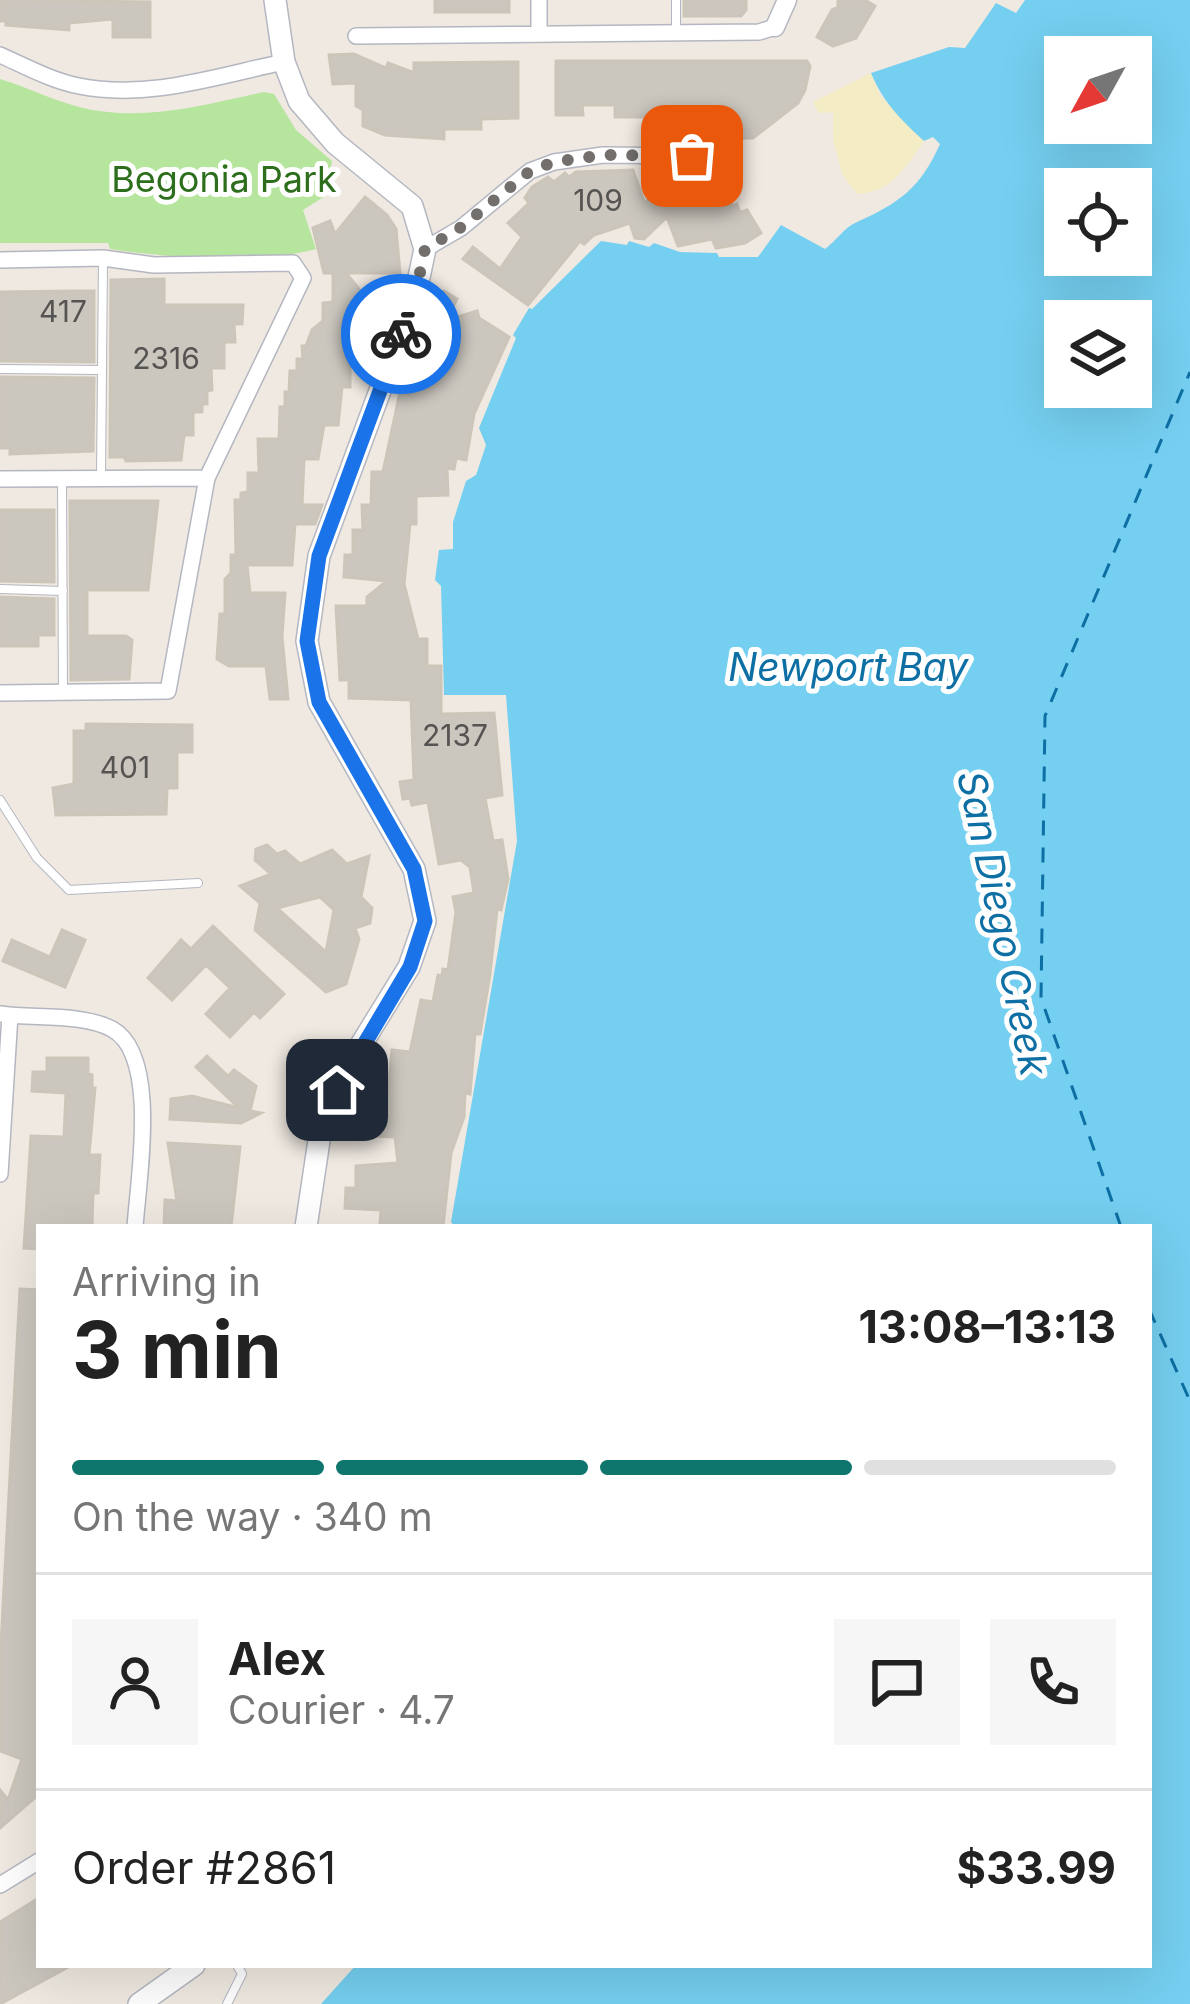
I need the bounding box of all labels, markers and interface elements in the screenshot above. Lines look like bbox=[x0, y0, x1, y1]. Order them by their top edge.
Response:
north arrow bbox=[1044, 36, 1152, 144]
map controls bbox=[1044, 36, 1152, 408]
pin bbox=[641, 105, 743, 207]
icon: bag bbox=[659, 123, 725, 189]
park label: Begonia Park bbox=[111, 157, 337, 201]
button: locate bbox=[1044, 168, 1152, 276]
house number: 109 bbox=[573, 182, 623, 218]
courier bbox=[341, 274, 461, 394]
house number: 417 bbox=[39, 293, 87, 329]
button: layers bbox=[1044, 300, 1152, 408]
icon: bike bbox=[368, 301, 434, 367]
house number: 2316 bbox=[132, 340, 200, 376]
water label: Newport Bay bbox=[728, 643, 969, 690]
house number: 2137 bbox=[422, 717, 488, 753]
house number: 401 bbox=[100, 749, 150, 785]
water label: San Diego Creek bbox=[948, 766, 1059, 1080]
pin bbox=[286, 1039, 388, 1141]
icon: home bbox=[304, 1057, 370, 1123]
text: Arriving in bbox=[72, 1258, 261, 1305]
text: 13:08–13:13 bbox=[858, 1299, 1116, 1354]
text: 3 min bbox=[72, 1302, 282, 1397]
text: On the way · 340 m bbox=[72, 1493, 433, 1540]
button: person bbox=[72, 1619, 198, 1745]
button: chat bbox=[834, 1619, 960, 1745]
button: phone bbox=[990, 1619, 1116, 1745]
text: Alex bbox=[228, 1631, 326, 1686]
text: Courier · 4.7 bbox=[228, 1686, 455, 1733]
text: Order #2861 bbox=[72, 1840, 336, 1895]
text: $33.99 bbox=[956, 1840, 1116, 1895]

